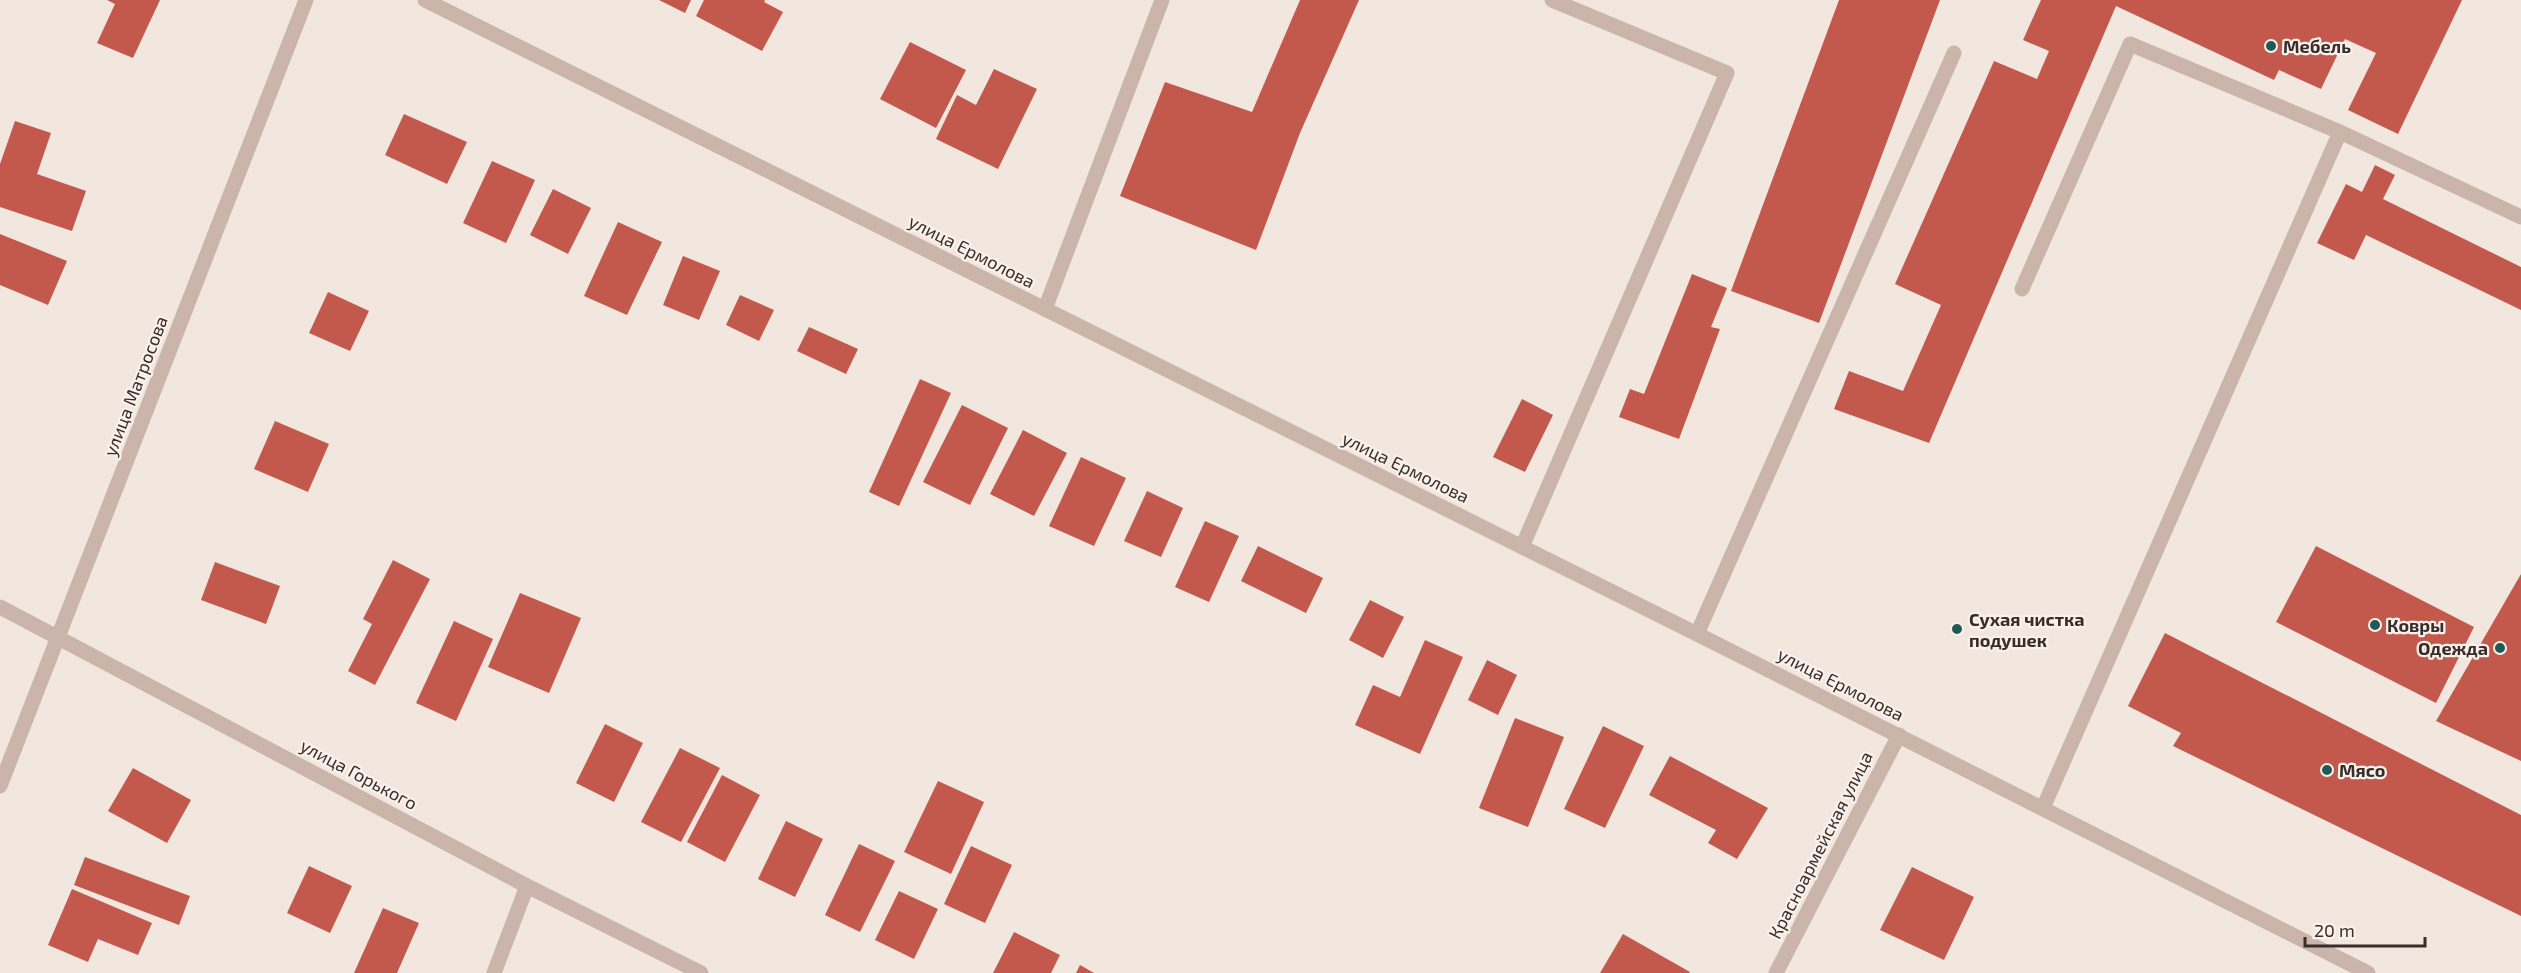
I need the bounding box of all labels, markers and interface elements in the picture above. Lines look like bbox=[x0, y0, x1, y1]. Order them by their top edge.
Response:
place label: Мебель bbox=[2283, 35, 2351, 57]
marker: Мебель bbox=[2264, 39, 2278, 53]
street label: улица Ермолова bbox=[905, 210, 1039, 292]
street label: улица Матросова bbox=[98, 313, 172, 459]
street label: улица Ермолова bbox=[1339, 427, 1473, 507]
place label: Сухая чистка подушек bbox=[1969, 608, 2084, 651]
place label: Ковры bbox=[2387, 614, 2444, 636]
marker: Ковры bbox=[2368, 618, 2382, 632]
marker: Сухая чистка подушек bbox=[1950, 622, 1964, 636]
place label: Одежда bbox=[2418, 637, 2488, 659]
marker: Одежда bbox=[2493, 641, 2507, 655]
street label: улица Ермолова bbox=[1774, 643, 1908, 725]
street label: улица Горького bbox=[297, 734, 421, 814]
street label: Красноармейская улица bbox=[1763, 748, 1877, 942]
place label: Мясо bbox=[2339, 759, 2385, 781]
marker: Мясо bbox=[2320, 763, 2334, 777]
scale bar bbox=[2305, 910, 2425, 948]
text: 20 m bbox=[2314, 919, 2355, 941]

